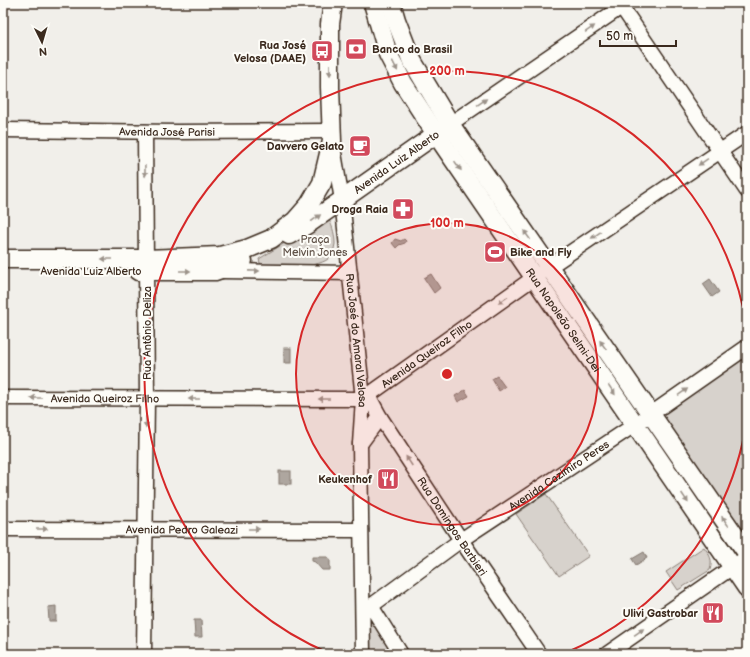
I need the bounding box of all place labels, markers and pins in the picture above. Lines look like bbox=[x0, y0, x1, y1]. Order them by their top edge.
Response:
bank icon: Banco do Brasil bbox=[343, 36, 369, 62]
bus stop icon: Rua José Velosa (DAAE) bbox=[309, 38, 335, 64]
place label: Rua José Velosa (DAAE) bbox=[234, 39, 306, 65]
place label: Banco do Brasil bbox=[372, 43, 452, 56]
cafe icon: Davvero Gelato bbox=[347, 133, 373, 159]
place label: Davvero Gelato bbox=[267, 140, 344, 153]
pharmacy icon: Droga Raia bbox=[390, 196, 416, 222]
place label: Droga Raia bbox=[332, 203, 388, 216]
sports icon: Bike and Fly bbox=[482, 239, 508, 265]
place label: Bike and Fly bbox=[510, 246, 572, 259]
centre of rings bbox=[440, 367, 454, 381]
restaurant icon: Keukenhof bbox=[375, 466, 401, 492]
place label: Keukenhof bbox=[318, 473, 373, 486]
restaurant icon: Ulivi Gastrobar bbox=[700, 600, 726, 626]
place label: Ulivi Gastrobar bbox=[623, 607, 699, 620]

